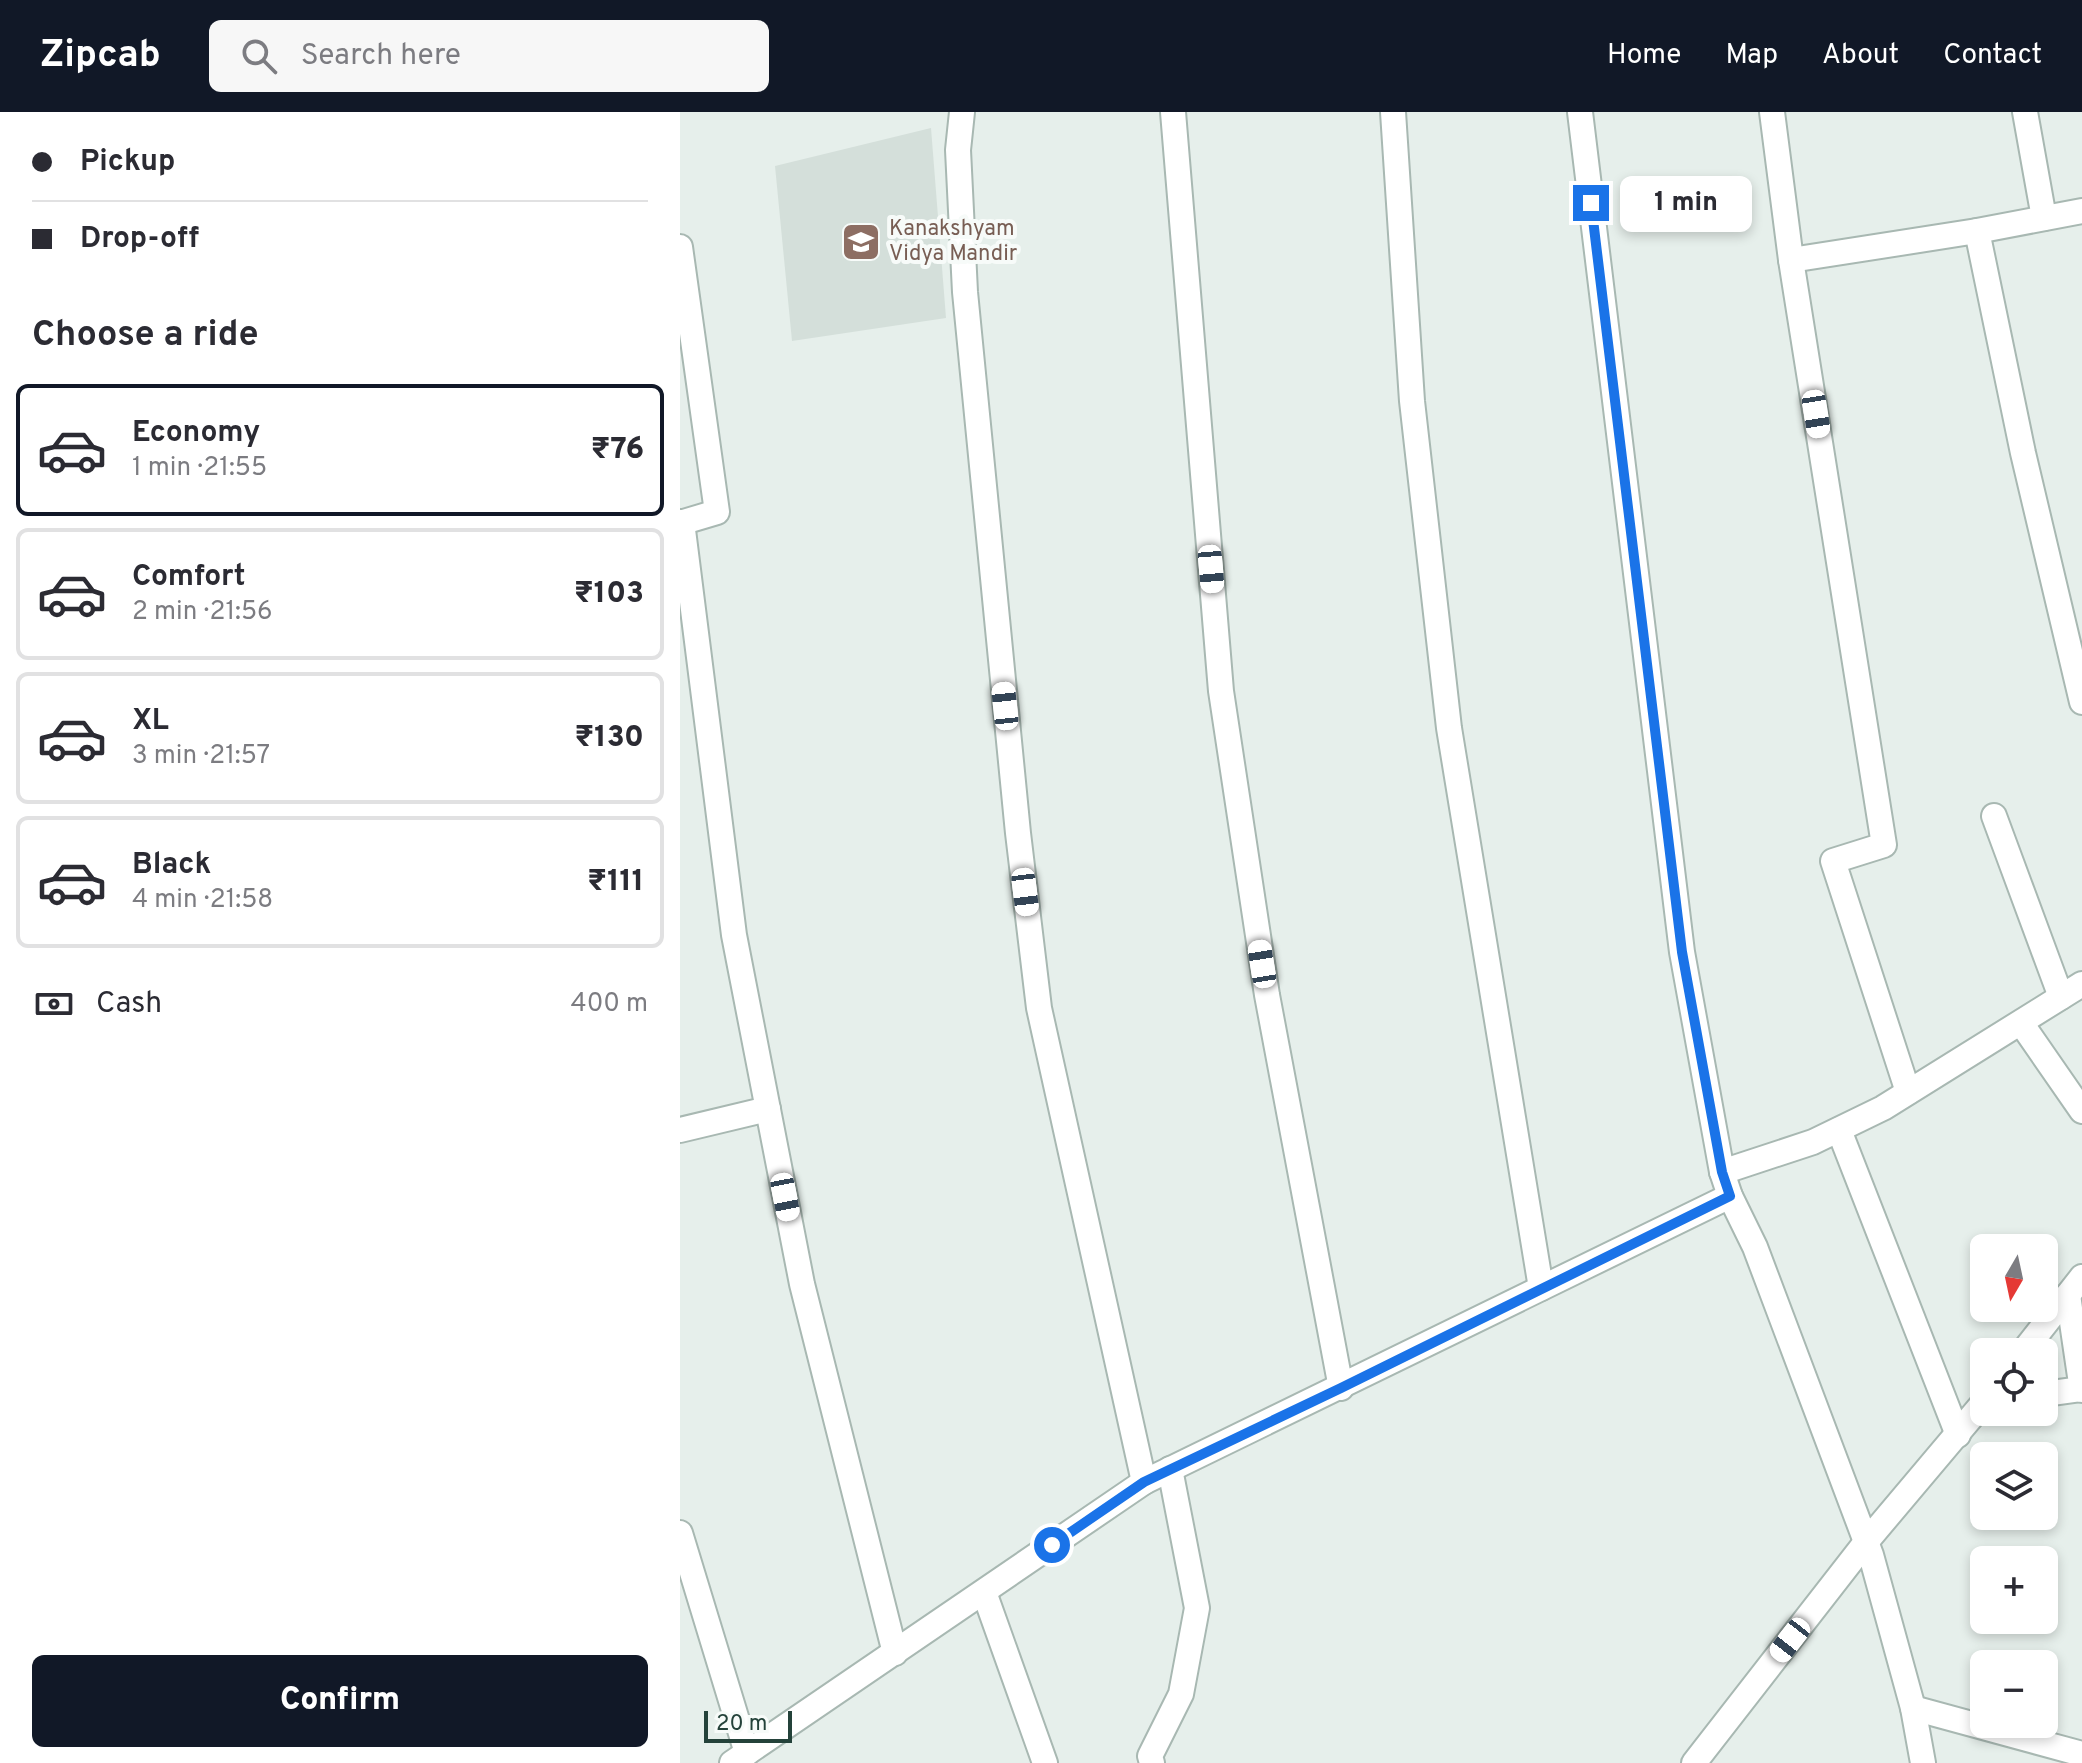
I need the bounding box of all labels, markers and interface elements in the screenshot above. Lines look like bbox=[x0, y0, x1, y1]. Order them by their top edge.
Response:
search box bbox=[209, 20, 769, 92]
text: Zipcab bbox=[40, 32, 161, 81]
icon: search bbox=[237, 34, 281, 78]
text: Search here bbox=[301, 38, 461, 75]
text: Home bbox=[1607, 38, 1681, 74]
text: Map bbox=[1725, 38, 1778, 74]
text: About bbox=[1822, 38, 1899, 74]
text: Contact bbox=[1943, 38, 2042, 74]
text: Pickup bbox=[80, 144, 175, 181]
callout: 1 min bbox=[1619, 175, 1751, 231]
route end bbox=[1573, 185, 1609, 221]
text: 1 min bbox=[1654, 187, 1718, 220]
place label: Kanakshyam Vidya Mandir bbox=[889, 216, 1018, 268]
text: Drop-off bbox=[80, 221, 199, 258]
school or university icon: Kanakshyam Vidya Mandir bbox=[840, 221, 882, 263]
text: Choose a ride bbox=[32, 313, 258, 359]
car bbox=[1800, 388, 1832, 440]
icon: car bbox=[36, 414, 108, 486]
text: Economy bbox=[132, 415, 260, 452]
text: ₹76 bbox=[591, 432, 644, 469]
text: 1 min · 21:55 bbox=[132, 452, 267, 485]
car bbox=[1197, 544, 1225, 594]
icon: car bbox=[36, 558, 108, 630]
text: Comfort bbox=[132, 559, 245, 596]
text: ₹103 bbox=[574, 576, 644, 613]
text: 2 min · 21:56 bbox=[132, 596, 273, 629]
car bbox=[991, 681, 1019, 731]
icon: car bbox=[36, 702, 108, 774]
text: XL bbox=[132, 703, 169, 740]
text: ₹130 bbox=[574, 720, 644, 757]
text: 3 min · 21:57 bbox=[132, 740, 270, 773]
icon: car bbox=[36, 846, 108, 918]
text: Black bbox=[132, 847, 211, 884]
text: ₹111 bbox=[587, 864, 644, 901]
car bbox=[1010, 867, 1040, 917]
text: 4 min · 21:58 bbox=[132, 884, 273, 917]
car bbox=[1246, 938, 1278, 990]
icon: cash bbox=[32, 982, 76, 1026]
text: Cash bbox=[96, 986, 162, 1023]
text: 400 m bbox=[571, 988, 648, 1021]
car bbox=[769, 1171, 801, 1223]
north arrow bbox=[1970, 1234, 2058, 1322]
map controls bbox=[1970, 1234, 2058, 1738]
button: locate bbox=[1970, 1338, 2058, 1426]
button: layers bbox=[1970, 1442, 2058, 1530]
route start bbox=[1034, 1527, 1070, 1563]
button: + bbox=[1970, 1546, 2058, 1634]
car bbox=[1766, 1614, 1814, 1666]
button: − bbox=[1970, 1650, 2058, 1738]
button: Confirm bbox=[32, 1655, 648, 1747]
scale bar bbox=[704, 1707, 792, 1743]
text: 20 m bbox=[716, 1711, 767, 1738]

